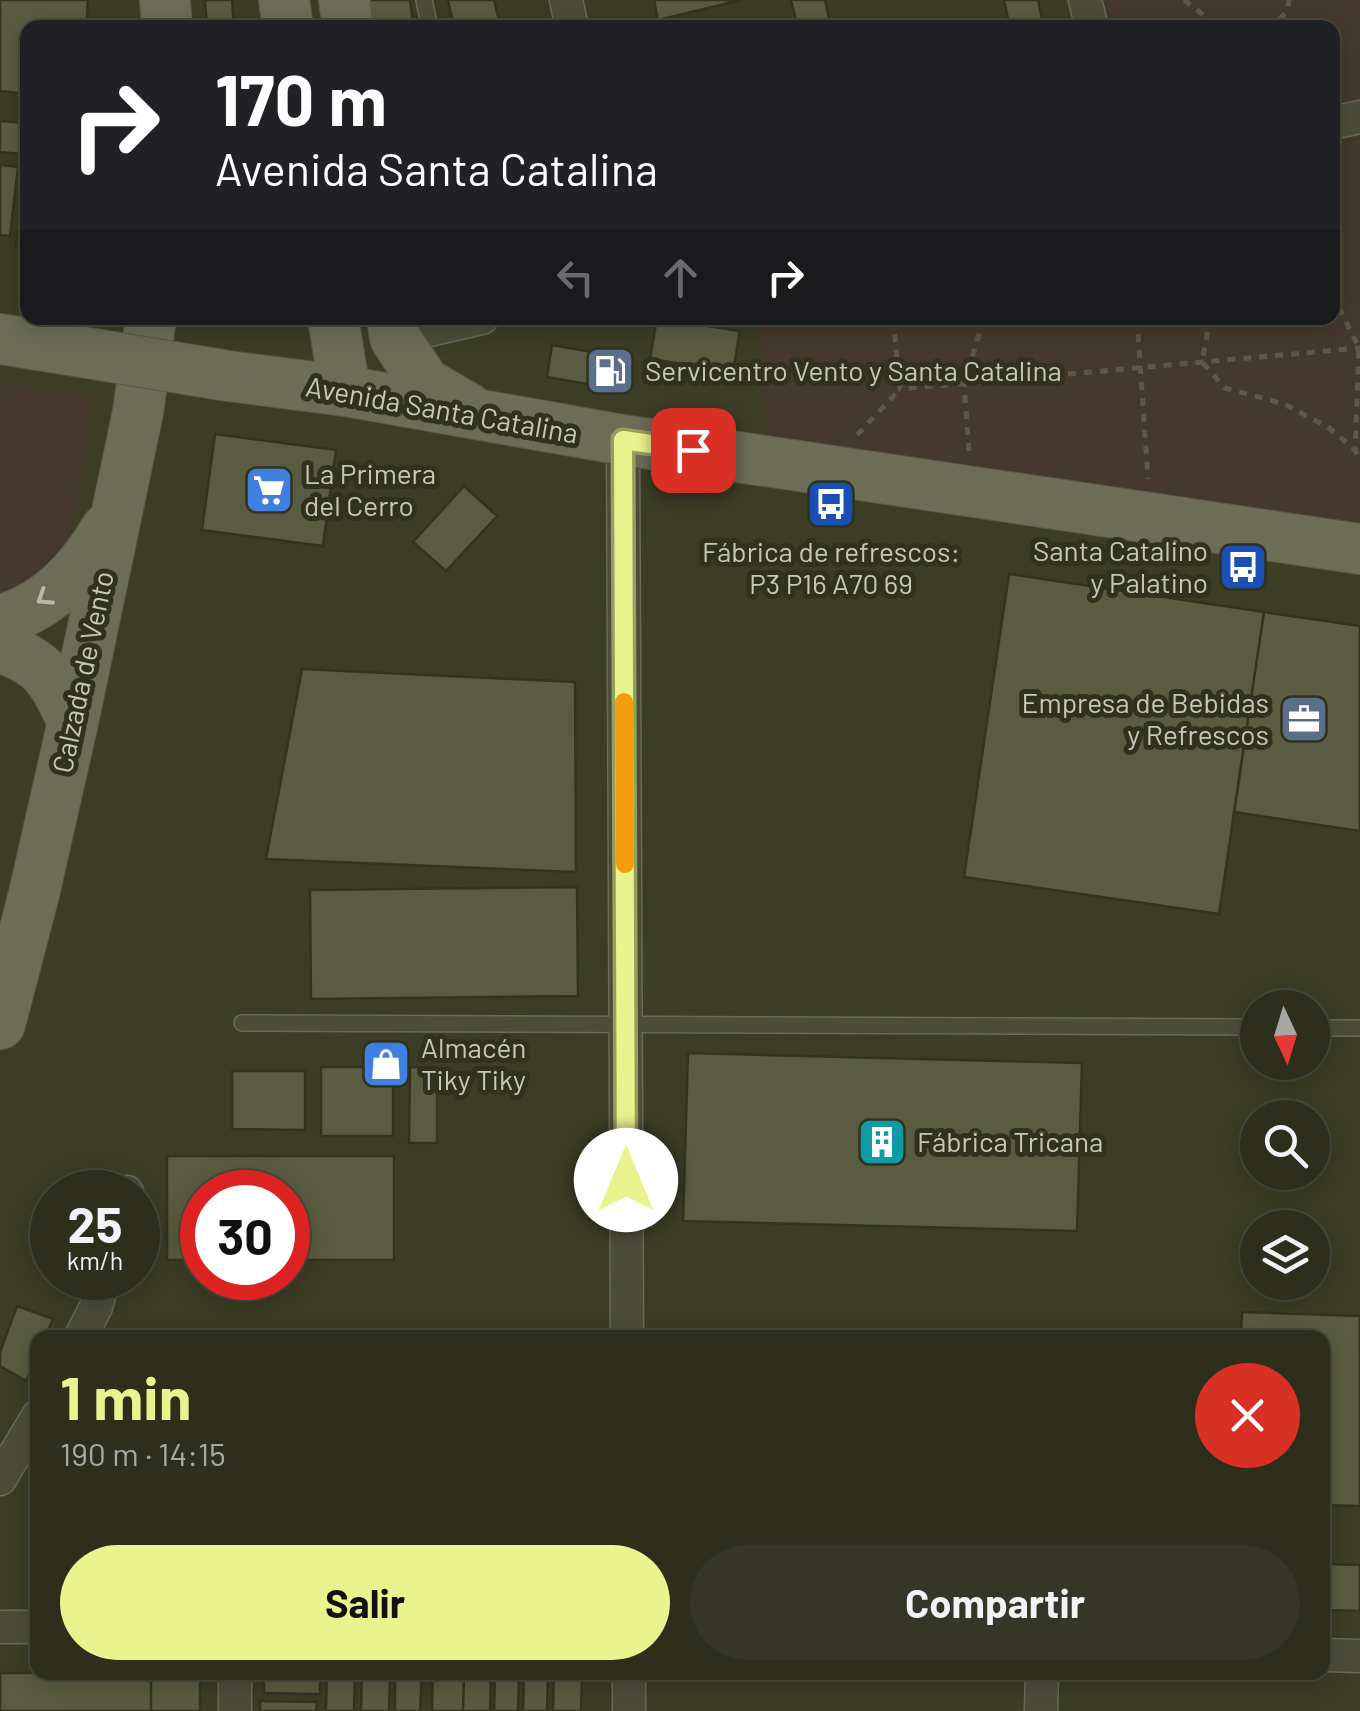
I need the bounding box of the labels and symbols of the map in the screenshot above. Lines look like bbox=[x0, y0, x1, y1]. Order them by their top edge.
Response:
fuel station icon: Servicentro Vento y Santa Catalina bbox=[584, 345, 636, 397]
place label: Servicentro Vento y Santa Catalina bbox=[645, 353, 1062, 387]
street label: Avenida Santa Catalina bbox=[303, 368, 581, 450]
pin bbox=[651, 408, 736, 493]
place label: La Primera del Cerro bbox=[304, 456, 436, 522]
supermarket icon: La Primera del Cerro bbox=[243, 464, 295, 516]
bus stop icon: Fábrica de refrescos: P3 P16 A70 69 bbox=[805, 478, 857, 530]
place label: Santa Catalino y Palatino bbox=[1033, 533, 1208, 599]
place label: Fábrica de refrescos: P3 P16 A70 69 bbox=[702, 534, 960, 600]
bus stop icon: Santa Catalino y Palatino bbox=[1217, 541, 1269, 593]
street label: Calzada de Vento bbox=[44, 568, 120, 776]
one-way arrow bbox=[37, 586, 55, 605]
place label: Empresa de Bebidas y Refrescos bbox=[1022, 685, 1269, 751]
office icon: Empresa de Bebidas y Refrescos bbox=[1278, 693, 1330, 745]
north arrow bbox=[1240, 990, 1330, 1080]
place label: Almacén Tiky Tiky bbox=[421, 1030, 526, 1096]
shop icon: Almacén Tiky Tiky bbox=[360, 1038, 412, 1090]
building icon: Fábrica Tricana bbox=[856, 1116, 908, 1168]
place label: Fábrica Tricana bbox=[917, 1124, 1103, 1158]
position arrow bbox=[574, 1128, 678, 1232]
speed limit sign: 30 bbox=[180, 1170, 310, 1300]

